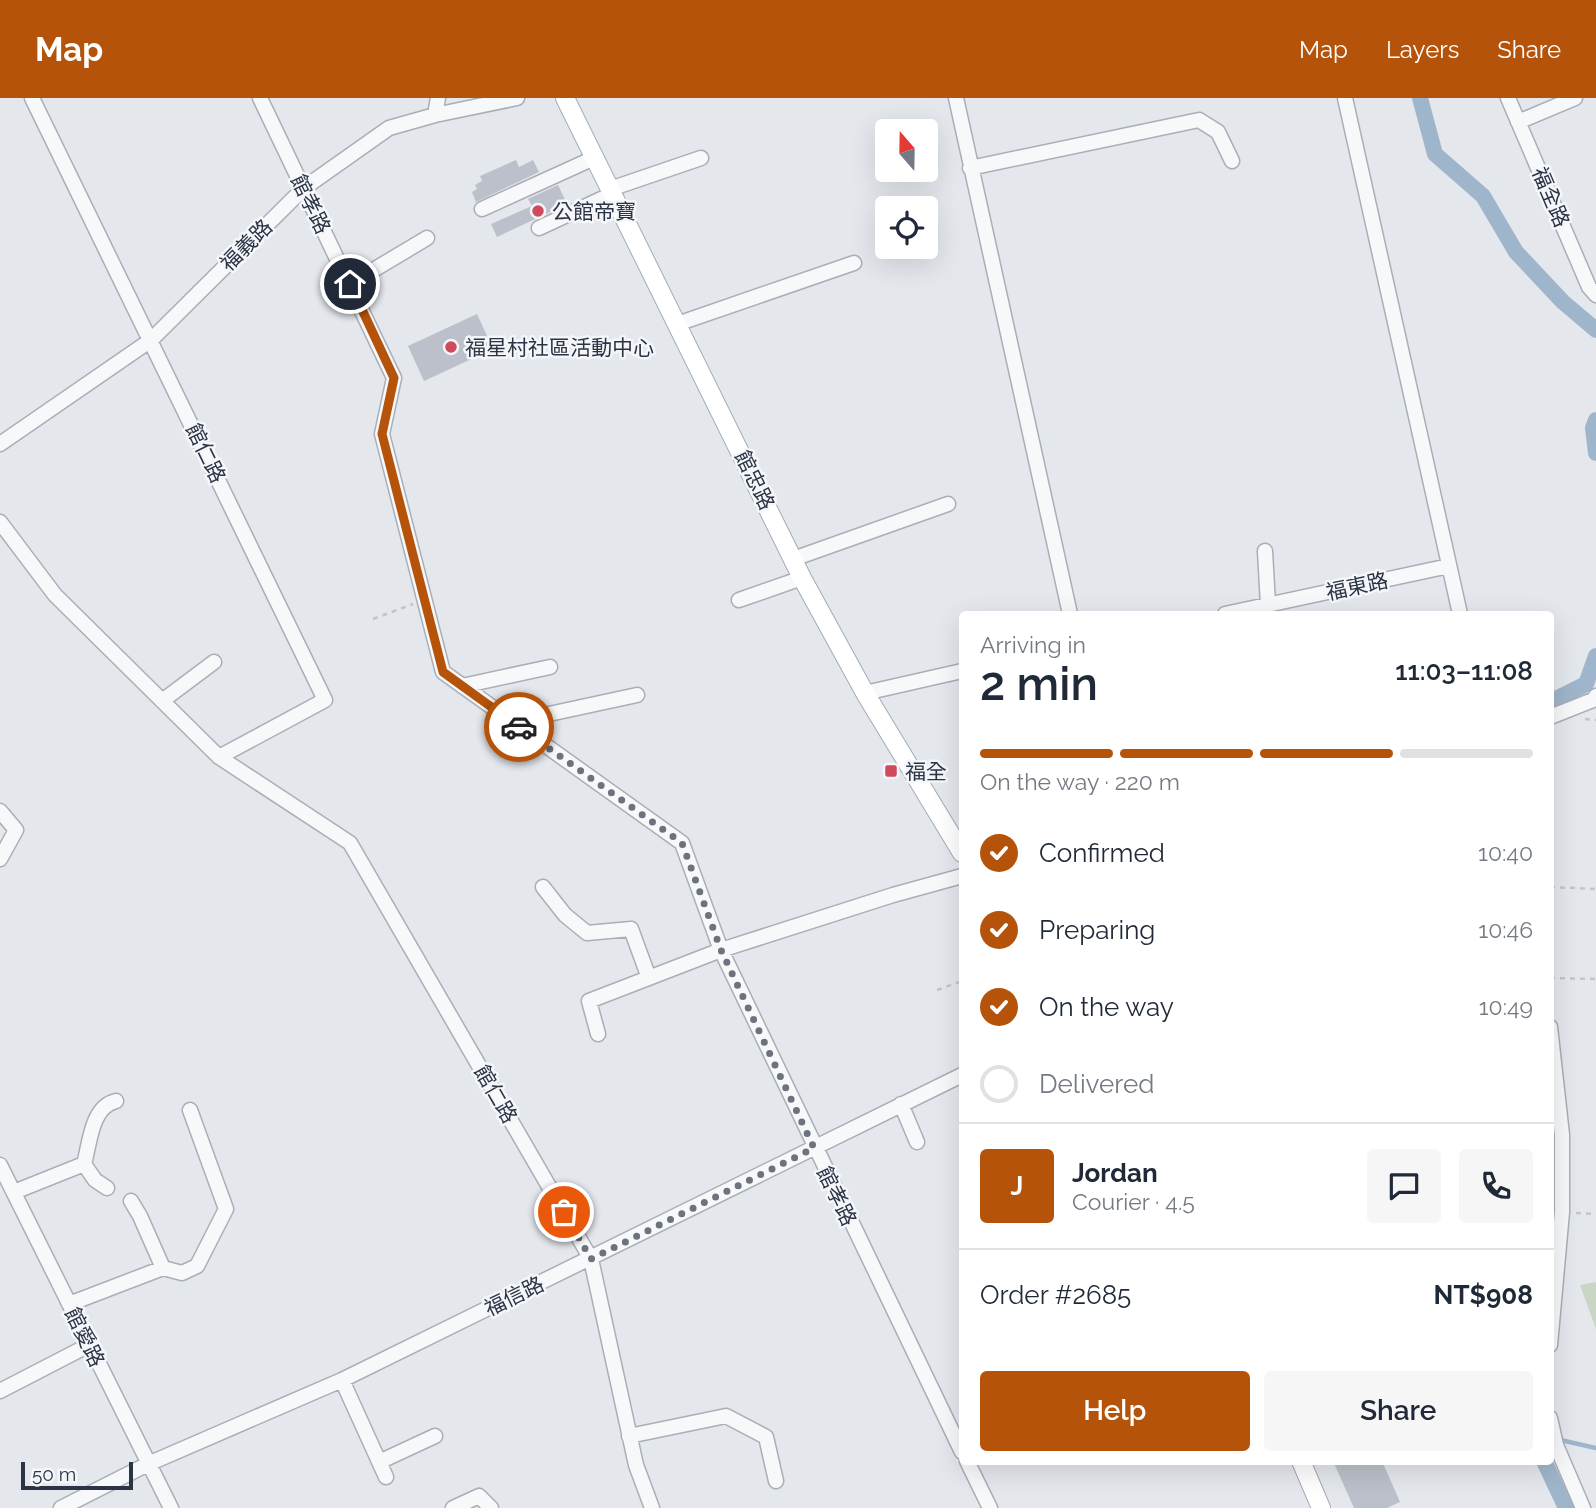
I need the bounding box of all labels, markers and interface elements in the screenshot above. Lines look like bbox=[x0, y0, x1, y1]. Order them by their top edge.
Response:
text: Map bbox=[35, 30, 103, 69]
text: Map bbox=[1299, 35, 1348, 64]
text: Layers bbox=[1386, 35, 1459, 64]
text: Share bbox=[1497, 35, 1561, 64]
north arrow bbox=[875, 119, 938, 182]
map controls bbox=[875, 119, 938, 259]
street label: 福全路 bbox=[1527, 163, 1575, 231]
street label: 館孝路 bbox=[286, 170, 336, 238]
button: locate bbox=[875, 196, 938, 259]
place label: 公館帝寶 bbox=[552, 199, 636, 224]
marker: 公館帝寶 bbox=[530, 203, 546, 219]
street label: 福義路 bbox=[215, 214, 277, 276]
pin bbox=[320, 254, 380, 314]
icon: home bbox=[331, 265, 369, 303]
place label: 福星村社區活動中心 bbox=[465, 335, 654, 360]
marker: 福星村社區活動中心 bbox=[443, 339, 459, 355]
street label: 館仁路 bbox=[181, 419, 231, 487]
street label: 館忠路 bbox=[730, 446, 780, 514]
street label: 福東路 bbox=[1324, 567, 1390, 605]
text: Arriving in bbox=[980, 631, 1086, 658]
text: 11:03–11:08 bbox=[1395, 656, 1533, 686]
text: 2 min bbox=[980, 657, 1098, 711]
courier bbox=[484, 692, 554, 762]
icon: car bbox=[500, 708, 538, 746]
place label: 福全 bbox=[905, 759, 947, 784]
marker: 福全 bbox=[883, 763, 899, 779]
text: On the way · 220 m bbox=[980, 768, 1180, 795]
icon: check bbox=[980, 834, 1018, 872]
text: Confirmed bbox=[1039, 838, 1165, 868]
text: 10:40 bbox=[1478, 839, 1533, 866]
icon: check bbox=[980, 911, 1018, 949]
text: Preparing bbox=[1039, 915, 1155, 945]
text: 10:46 bbox=[1478, 916, 1533, 943]
icon: check bbox=[980, 988, 1018, 1026]
text: On the way bbox=[1039, 992, 1174, 1022]
text: 10:49 bbox=[1479, 993, 1533, 1020]
street label: 館仁路 bbox=[469, 1060, 523, 1128]
text: Delivered bbox=[1039, 1069, 1154, 1099]
button: chat bbox=[1367, 1149, 1441, 1223]
button: phone bbox=[1459, 1149, 1533, 1223]
text: Jordan bbox=[1072, 1158, 1158, 1188]
street label: 館孝路 bbox=[812, 1162, 862, 1230]
text: J bbox=[1011, 1171, 1023, 1201]
pin bbox=[534, 1182, 594, 1242]
text: Courier · 4.5 bbox=[1072, 1188, 1195, 1215]
icon: bag bbox=[545, 1193, 583, 1231]
street label: 福信路 bbox=[480, 1271, 548, 1321]
text: Order #2685 bbox=[980, 1280, 1131, 1310]
text: NT$908 bbox=[1434, 1280, 1533, 1310]
street label: 館愛路 bbox=[60, 1303, 110, 1371]
button: Help bbox=[980, 1371, 1250, 1451]
button: Share bbox=[1264, 1371, 1533, 1451]
scale bar bbox=[21, 1459, 133, 1491]
text: 50 m bbox=[32, 1463, 76, 1485]

